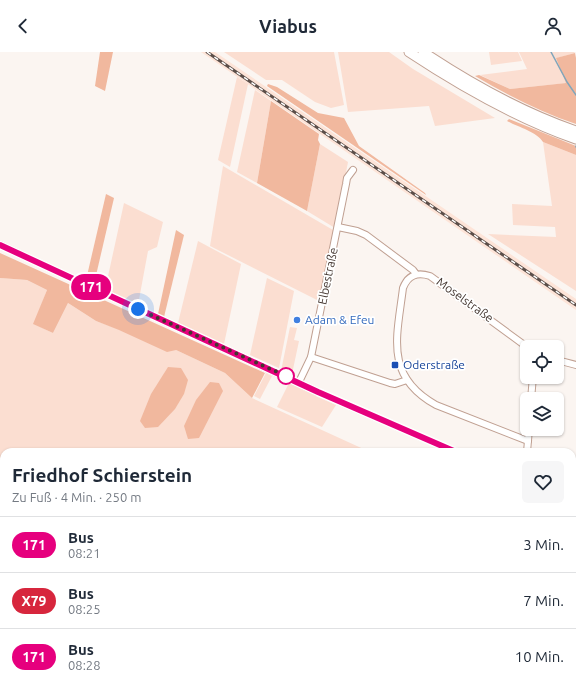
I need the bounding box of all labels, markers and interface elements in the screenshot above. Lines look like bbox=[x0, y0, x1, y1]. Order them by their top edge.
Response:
icon: back bbox=[12, 15, 34, 37]
icon: person bbox=[542, 15, 564, 37]
text: Viabus bbox=[259, 16, 317, 36]
street label: Elbestraße bbox=[315, 246, 340, 306]
line badge: 171 bbox=[68, 274, 114, 300]
street label: Moselstraße bbox=[434, 275, 496, 325]
text: 171 bbox=[79, 279, 103, 295]
your location bbox=[128, 299, 148, 319]
place label: Adam & Efeu bbox=[305, 313, 374, 326]
marker: Adam & Efeu bbox=[292, 315, 302, 325]
map controls bbox=[520, 340, 564, 436]
button: locate bbox=[520, 340, 564, 384]
place label: Oderstraße bbox=[403, 358, 465, 371]
marker: Oderstraße bbox=[390, 360, 400, 370]
unlabelled marker bbox=[277, 367, 295, 385]
button: layers bbox=[520, 392, 564, 436]
button: heart bbox=[522, 461, 564, 503]
text: Friedhof Schierstein bbox=[12, 464, 192, 486]
text: Zu Fuß · 4 Min. · 250 m bbox=[12, 490, 141, 504]
text: Bus bbox=[68, 529, 94, 546]
text: 3 Min. bbox=[523, 536, 564, 553]
text: 171 bbox=[22, 537, 46, 553]
text: 08:21 bbox=[68, 546, 101, 560]
text: Bus bbox=[68, 585, 94, 602]
text: 7 Min. bbox=[523, 592, 564, 609]
text: X79 bbox=[21, 593, 47, 609]
text: 08:25 bbox=[68, 602, 101, 616]
text: Bus bbox=[68, 641, 94, 658]
text: 10 Min. bbox=[515, 648, 564, 665]
text: 171 bbox=[22, 649, 46, 665]
text: 08:28 bbox=[68, 658, 101, 672]

